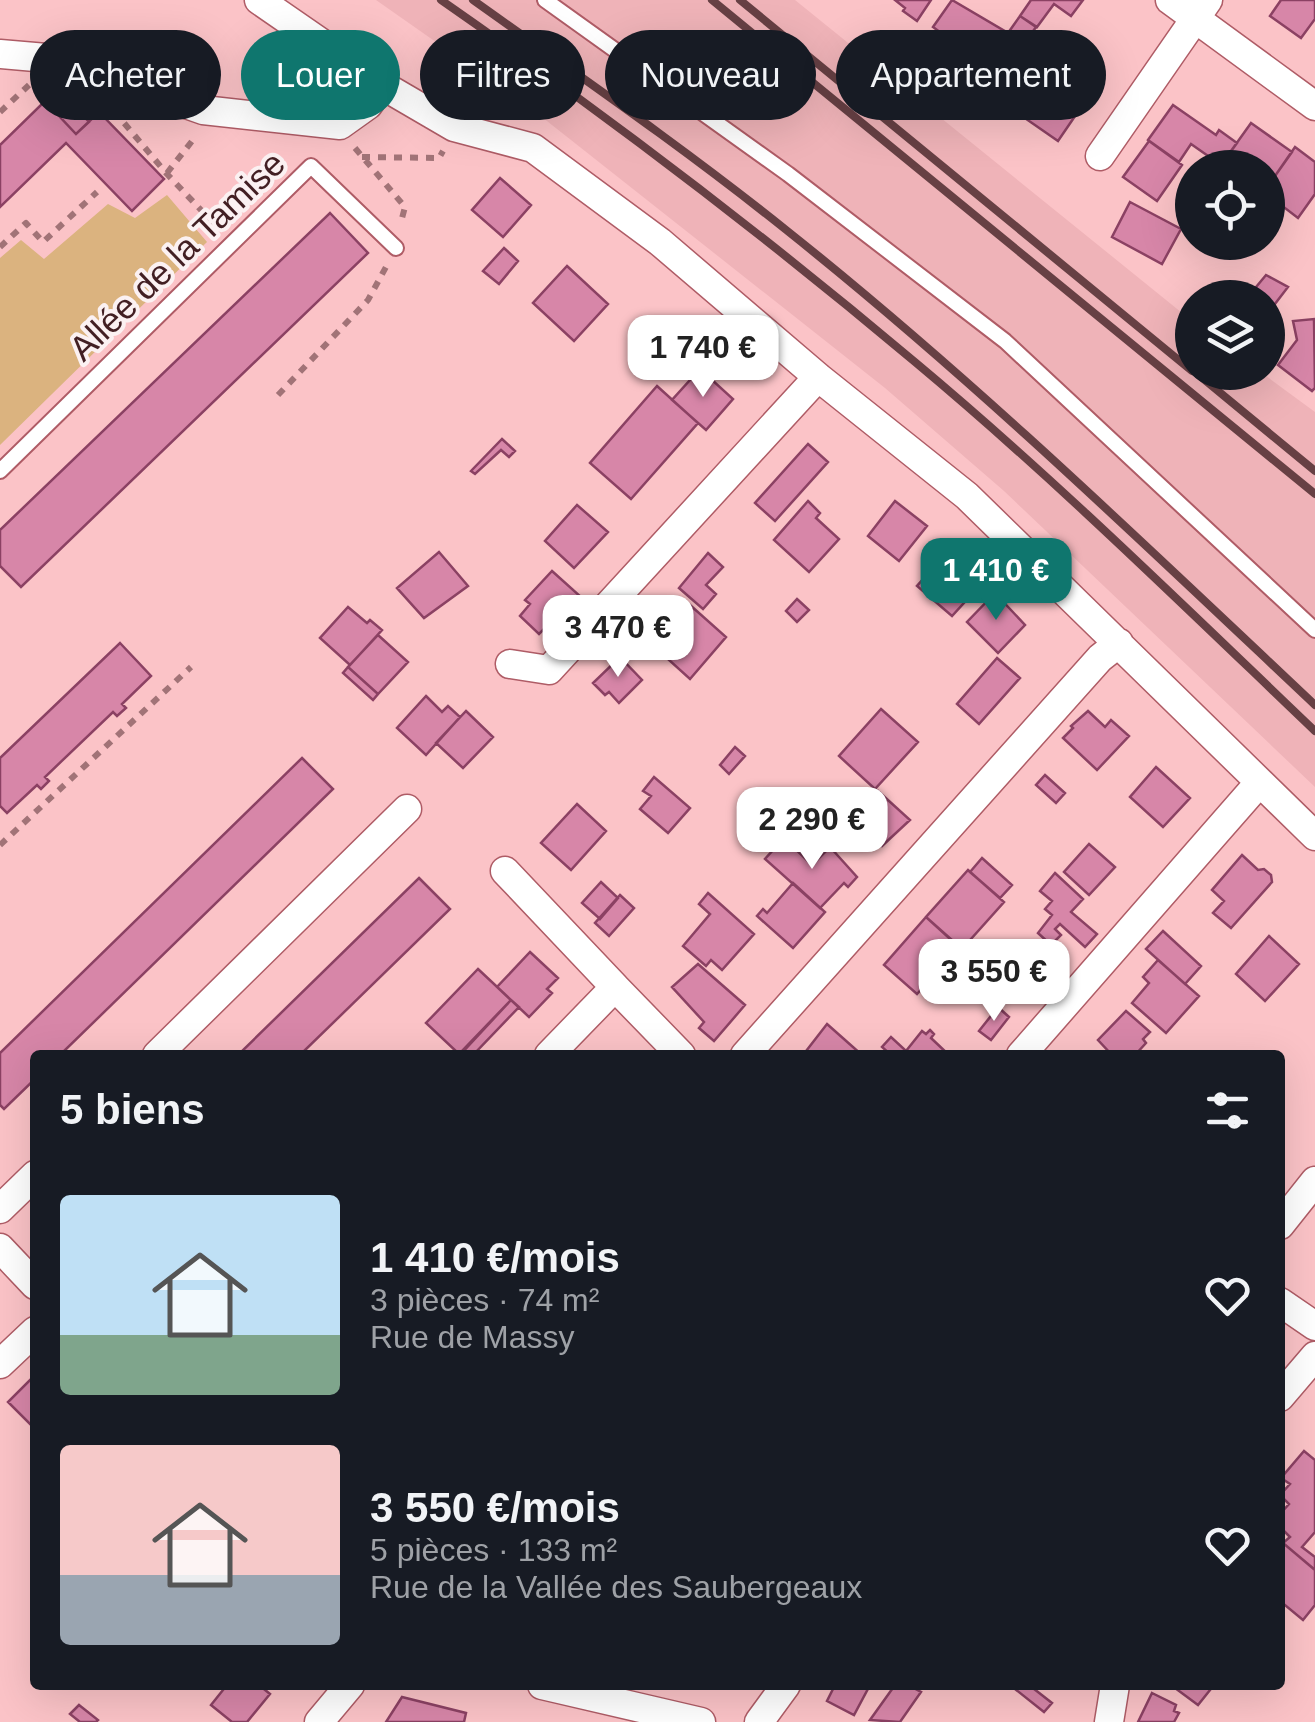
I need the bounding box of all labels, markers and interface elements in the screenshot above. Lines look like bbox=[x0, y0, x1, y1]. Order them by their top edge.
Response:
chip: Acheter bbox=[30, 30, 221, 120]
chip: Louer bbox=[241, 30, 400, 120]
chip: Filtres bbox=[420, 30, 585, 120]
chip: Nouveau bbox=[605, 30, 816, 120]
chip: Appartement bbox=[836, 30, 1106, 120]
street label: Allée de la Tamise bbox=[61, 143, 292, 368]
map controls bbox=[1175, 150, 1285, 390]
button: locate bbox=[1175, 150, 1285, 260]
button: layers bbox=[1175, 280, 1285, 390]
pin: 1 740 € bbox=[611, 315, 795, 400]
text: 1 740 € bbox=[650, 329, 756, 365]
pin: 1 410 € bbox=[904, 538, 1088, 623]
text: 1 410 € bbox=[943, 552, 1049, 588]
pin: 3 470 € bbox=[526, 595, 710, 680]
text: 3 470 € bbox=[565, 609, 671, 645]
pin: 2 290 € bbox=[720, 787, 904, 872]
text: 2 290 € bbox=[759, 801, 865, 837]
pin: 3 550 € bbox=[902, 939, 1086, 1024]
text: 3 550 € bbox=[941, 953, 1047, 989]
icon: filters bbox=[1200, 1083, 1255, 1138]
text: 5 biens bbox=[60, 1086, 205, 1133]
text: 1 410 €/mois bbox=[370, 1234, 620, 1281]
icon: home bbox=[140, 1235, 260, 1355]
icon: heart bbox=[1200, 1268, 1255, 1323]
text: 3 pièces · 74 m² bbox=[370, 1282, 599, 1318]
text: Rue de Massy bbox=[370, 1319, 575, 1355]
text: 3 550 €/mois bbox=[370, 1484, 620, 1531]
icon: home bbox=[140, 1485, 260, 1605]
icon: heart bbox=[1200, 1518, 1255, 1573]
text: 5 pièces · 133 m² bbox=[370, 1532, 617, 1568]
text: Rue de la Vallée des Saubergeaux bbox=[370, 1569, 862, 1605]

